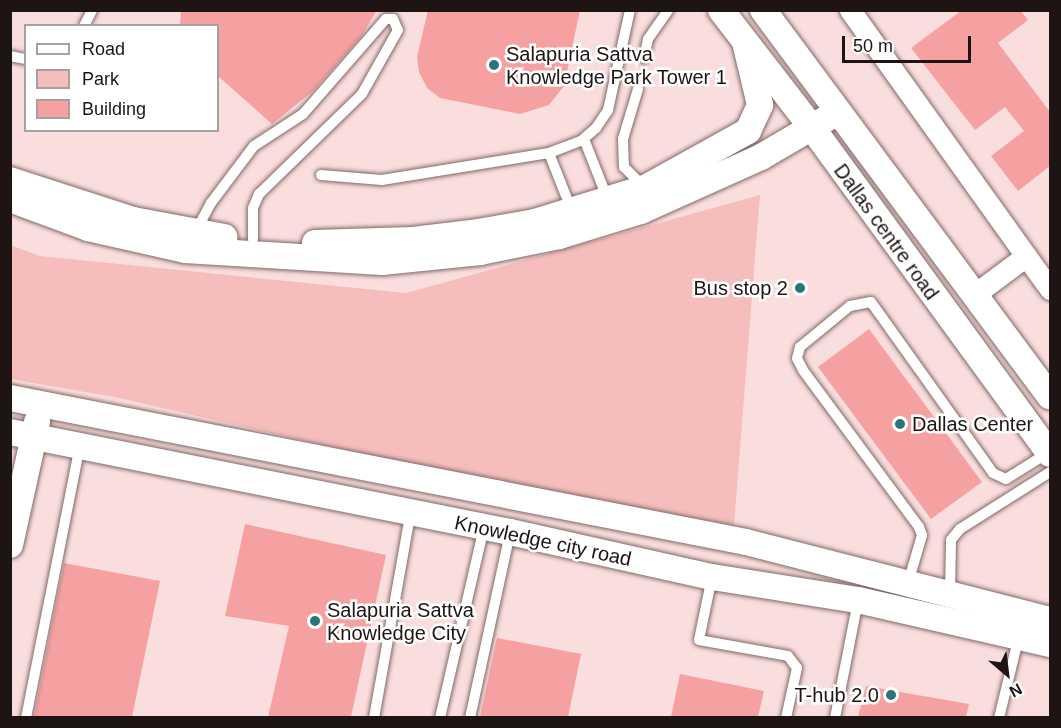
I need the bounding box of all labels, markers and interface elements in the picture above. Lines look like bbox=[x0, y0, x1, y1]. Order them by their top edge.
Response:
legend bbox=[24, 24, 219, 132]
scale bar bbox=[845, 24, 974, 62]
text: 50 m bbox=[853, 36, 893, 56]
text: Road bbox=[82, 39, 125, 59]
place label: Salapuria Sattva Knowledge Park Tower 1 bbox=[506, 42, 727, 89]
marker: Salapuria Sattva Knowledge Park Tower 1 bbox=[487, 58, 501, 72]
text: Park bbox=[82, 69, 119, 89]
text: Building bbox=[82, 99, 146, 119]
street label: Dallas centre road bbox=[829, 159, 943, 305]
place label: Bus stop 2 bbox=[693, 276, 788, 300]
marker: Bus stop 2 bbox=[793, 281, 807, 295]
place label: Dallas Center bbox=[912, 412, 1033, 436]
marker: Dallas Center bbox=[893, 417, 907, 431]
street label: Knowledge city road bbox=[452, 511, 634, 571]
place label: Salapuria Sattva Knowledge City bbox=[327, 598, 474, 645]
marker: Salapuria Sattva Knowledge City bbox=[308, 614, 322, 628]
north arrow bbox=[977, 644, 1037, 704]
text: N bbox=[1007, 680, 1025, 701]
place label: T-hub 2.0 bbox=[794, 683, 879, 707]
marker: T-hub 2.0 bbox=[884, 688, 898, 702]

